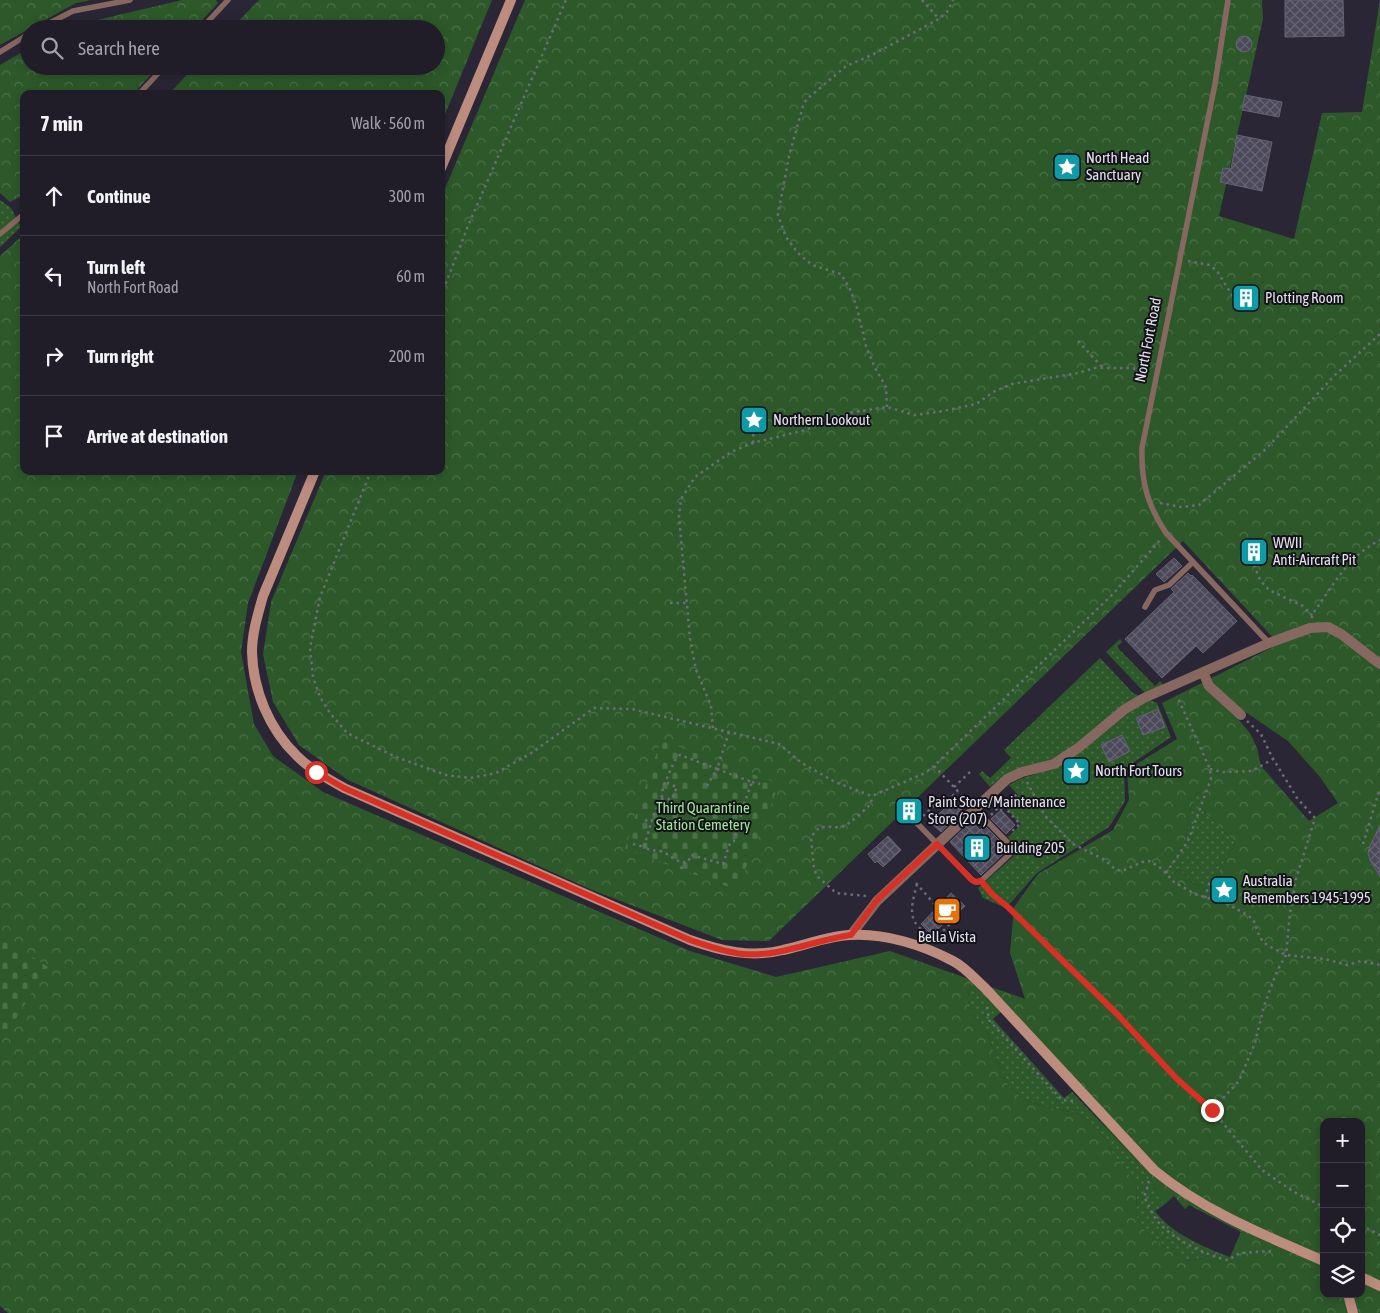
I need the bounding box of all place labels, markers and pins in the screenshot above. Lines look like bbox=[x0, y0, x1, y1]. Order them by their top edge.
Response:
place label: North Head Sanctuary bbox=[1086, 149, 1149, 183]
place icon: North Head Sanctuary bbox=[1052, 152, 1082, 182]
building icon: Plotting Room bbox=[1231, 283, 1261, 313]
place label: Plotting Room bbox=[1265, 289, 1344, 306]
place icon: Northern Lookout bbox=[739, 405, 769, 435]
place label: Northern Lookout bbox=[773, 411, 870, 428]
place label: WWII Anti-Aircraft Pit bbox=[1273, 534, 1356, 568]
building icon: WWII Anti-Aircraft Pit bbox=[1239, 537, 1269, 567]
place icon: North Fort Tours bbox=[1061, 756, 1091, 786]
place label: North Fort Tours bbox=[1095, 762, 1182, 779]
place label: Paint Store/Maintenance Store (207) bbox=[928, 793, 1066, 827]
building icon: Paint Store/Maintenance Store (207) bbox=[894, 796, 924, 826]
building icon: Building 205 bbox=[962, 833, 992, 863]
place label: Building 205 bbox=[996, 839, 1065, 856]
place label: Australia Remembers 1945-1995 bbox=[1243, 872, 1371, 906]
place icon: Australia Remembers 1945-1995 bbox=[1209, 875, 1239, 905]
cafe icon: Bella Vista bbox=[932, 896, 962, 926]
place label: Bella Vista bbox=[918, 928, 976, 945]

